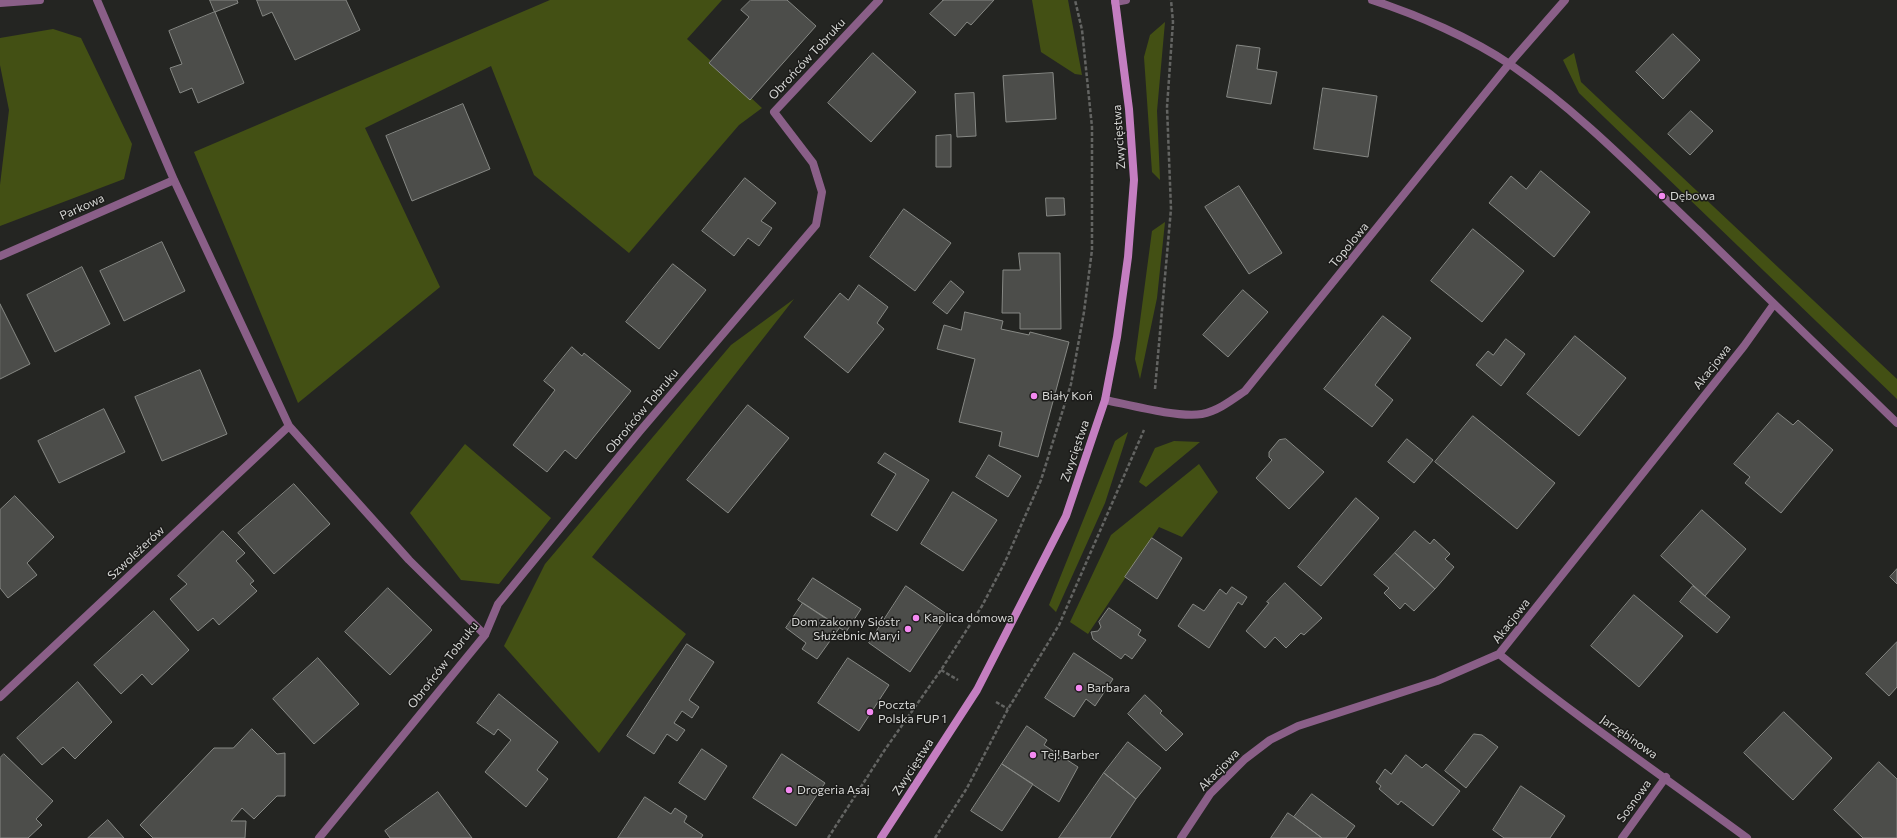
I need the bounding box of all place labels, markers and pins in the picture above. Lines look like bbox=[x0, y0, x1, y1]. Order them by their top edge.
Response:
place label: Dębowa bbox=[1670, 189, 1715, 203]
marker: Dębowa bbox=[1657, 191, 1667, 201]
place label: Biały Koń bbox=[1042, 389, 1093, 403]
marker: Biały Koń bbox=[1029, 391, 1039, 401]
place label: Kaplica domowa bbox=[924, 611, 1013, 625]
marker: Kaplica domowa bbox=[911, 613, 921, 623]
place label: Dom zakonny Sióstr Służebnic Maryi bbox=[791, 615, 900, 643]
marker: Dom zakonny Sióstr Służebnic Maryi bbox=[903, 624, 913, 634]
place label: Barbara bbox=[1087, 681, 1130, 695]
marker: Barbara bbox=[1074, 683, 1084, 693]
place label: Poczta Polska FUP 1 bbox=[878, 698, 947, 726]
marker: Poczta Polska FUP 1 bbox=[865, 707, 875, 717]
place label: Tej! Barber bbox=[1041, 748, 1099, 762]
marker: Tej! Barber bbox=[1028, 750, 1038, 760]
place label: Drogeria Asaj bbox=[797, 783, 870, 797]
marker: Drogeria Asaj bbox=[784, 785, 794, 795]

